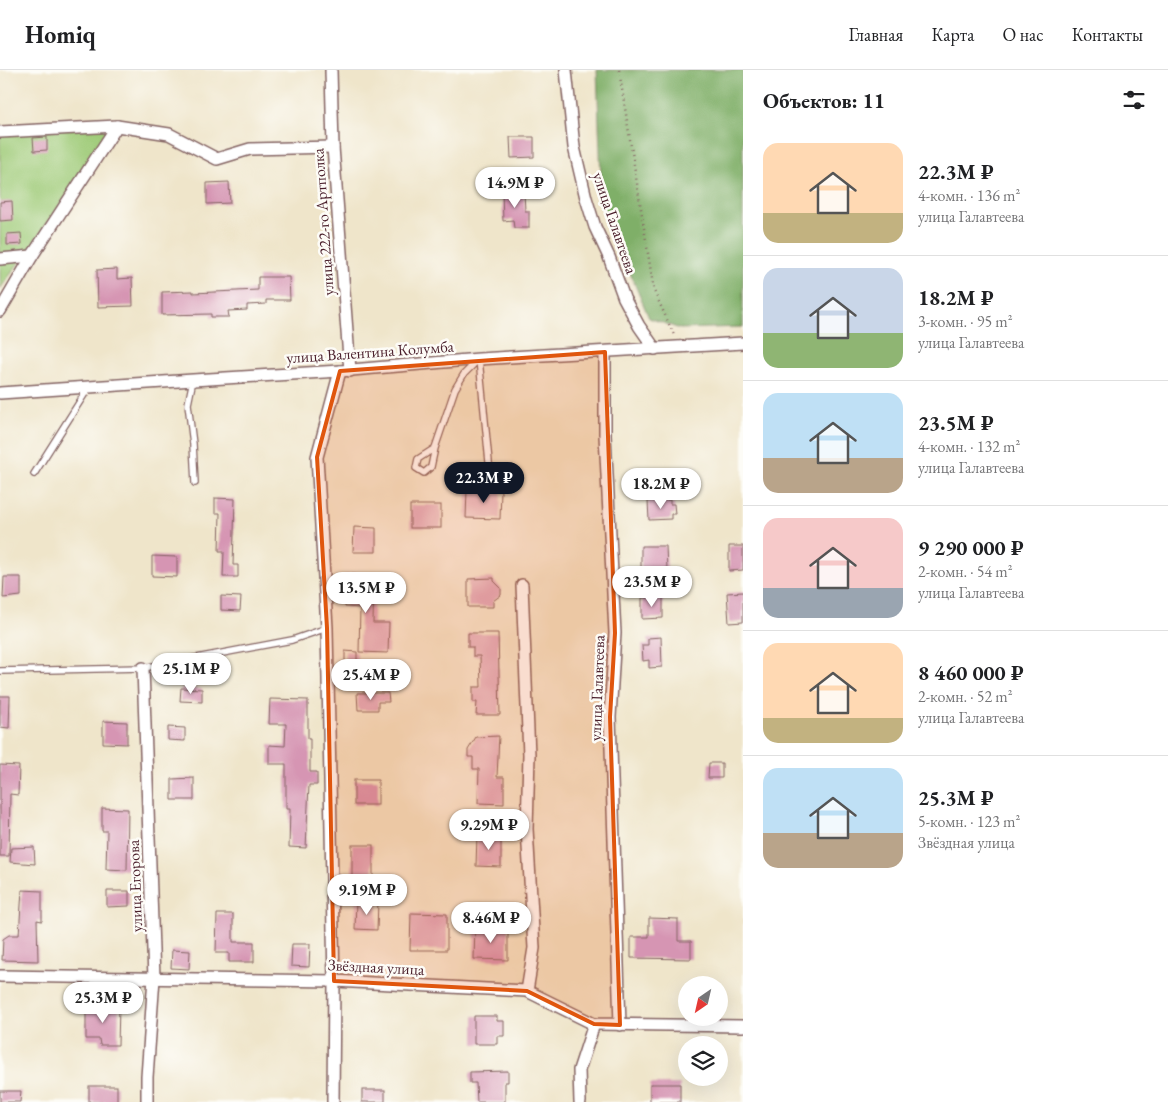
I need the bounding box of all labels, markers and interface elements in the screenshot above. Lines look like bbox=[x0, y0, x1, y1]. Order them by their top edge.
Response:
text: Homiq bbox=[25, 19, 96, 50]
text: Главная bbox=[849, 23, 903, 46]
text: Карта bbox=[931, 23, 974, 46]
text: О нас bbox=[1002, 23, 1044, 46]
text: Контакты bbox=[1072, 23, 1143, 46]
icon: filters bbox=[1120, 86, 1148, 114]
text: Объектов: 11 bbox=[763, 87, 885, 114]
street label: улица 222-го Артполка bbox=[307, 147, 339, 296]
text: 22.3M ₽ bbox=[918, 158, 994, 185]
icon: home bbox=[803, 163, 863, 223]
pin: 14.9M ₽ bbox=[469, 166, 561, 209]
street label: улица Галавтеева bbox=[588, 169, 642, 277]
text: 14.9M ₽ bbox=[486, 172, 544, 193]
text: 4-комн. · 136 m² bbox=[918, 185, 1020, 206]
text: улица Галавтеева bbox=[918, 206, 1024, 227]
text: 18.2M ₽ bbox=[918, 284, 994, 311]
icon: home bbox=[803, 288, 863, 348]
text: 3-комн. · 95 m² bbox=[918, 311, 1013, 332]
text: улица Галавтеева bbox=[918, 332, 1024, 353]
street label: улица Валентина Колумба bbox=[286, 336, 455, 368]
text: 23.5M ₽ bbox=[918, 409, 994, 436]
icon: home bbox=[803, 413, 863, 473]
text: 4-комн. · 132 m² bbox=[918, 436, 1020, 457]
text: улица Галавтеева bbox=[918, 457, 1024, 478]
pin: 22.3M ₽ bbox=[438, 462, 530, 504]
text: 22.3M ₽ bbox=[455, 467, 513, 488]
pin: 18.2M ₽ bbox=[615, 468, 707, 510]
text: 18.2M ₽ bbox=[632, 473, 690, 494]
text: 9 290 000 ₽ bbox=[918, 534, 1024, 561]
icon: home bbox=[803, 538, 863, 598]
text: 2-комн. · 54 m² bbox=[918, 561, 1013, 582]
pin: 23.5M ₽ bbox=[606, 566, 698, 608]
text: 23.5M ₽ bbox=[623, 571, 681, 592]
pin: 13.5M ₽ bbox=[320, 572, 412, 614]
text: 13.5M ₽ bbox=[337, 577, 395, 598]
text: улица Галавтеева bbox=[918, 582, 1024, 603]
street label: улица Галавтеева bbox=[585, 634, 609, 742]
pin: 25.1M ₽ bbox=[145, 652, 237, 695]
text: 25.1M ₽ bbox=[162, 658, 220, 679]
pin: 25.4M ₽ bbox=[325, 658, 417, 701]
text: 8 460 000 ₽ bbox=[918, 659, 1024, 686]
icon: home bbox=[803, 663, 863, 723]
text: 25.4M ₽ bbox=[342, 664, 400, 685]
text: 2-комн. · 52 m² bbox=[918, 686, 1013, 707]
text: улица Галавтеева bbox=[918, 707, 1024, 728]
text: 25.3M ₽ bbox=[918, 784, 994, 811]
icon: home bbox=[803, 788, 863, 848]
pin: 9.29M ₽ bbox=[443, 808, 535, 851]
text: 5-комн. · 123 m² bbox=[918, 811, 1020, 832]
text: 9.29M ₽ bbox=[460, 814, 518, 835]
text: Звёздная улица bbox=[918, 832, 1015, 853]
street label: улица Егорова bbox=[123, 839, 147, 933]
pin: 9.19M ₽ bbox=[321, 874, 413, 916]
text: 9.19M ₽ bbox=[338, 879, 396, 900]
pin: 8.46M ₽ bbox=[445, 902, 537, 944]
text: 8.46M ₽ bbox=[462, 907, 520, 928]
street label: Звёздная улица bbox=[327, 954, 425, 980]
north arrow bbox=[678, 976, 728, 1026]
map controls bbox=[678, 976, 728, 1086]
pin: 25.3M ₽ bbox=[57, 982, 149, 1024]
text: 25.3M ₽ bbox=[74, 987, 132, 1008]
button: layers bbox=[678, 1036, 728, 1086]

